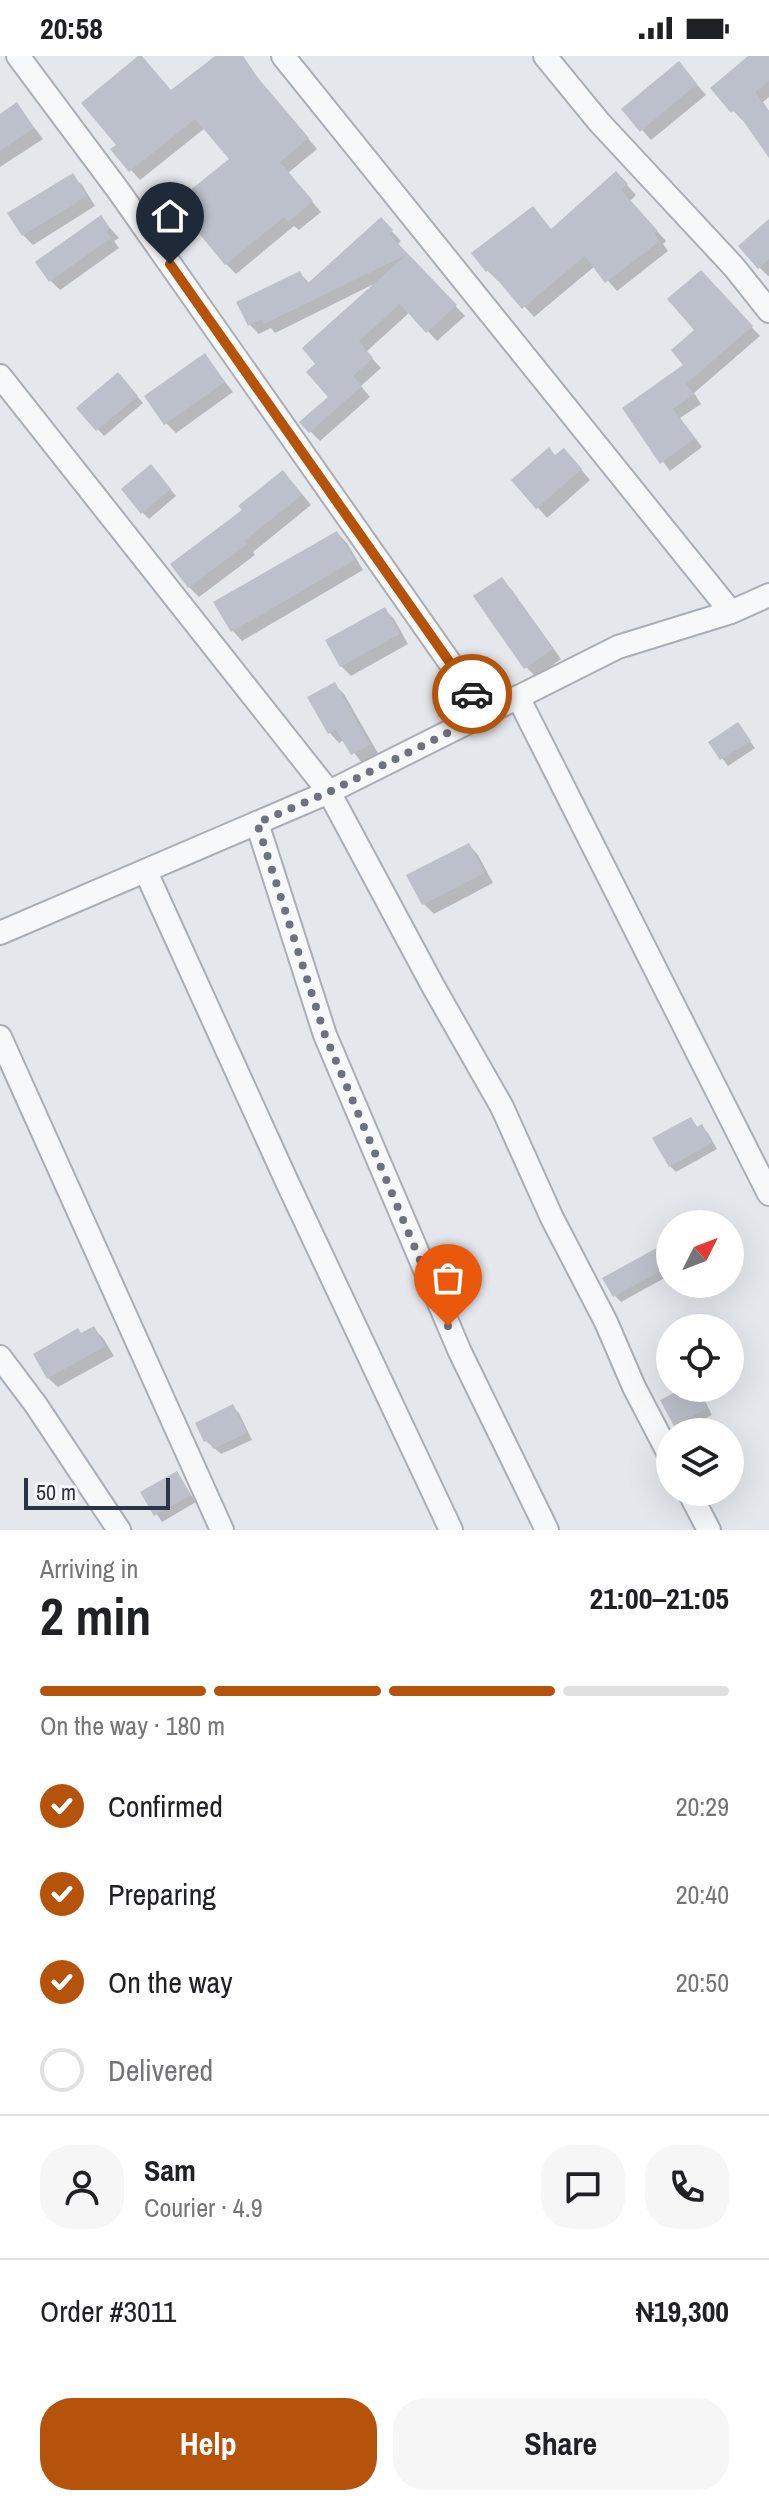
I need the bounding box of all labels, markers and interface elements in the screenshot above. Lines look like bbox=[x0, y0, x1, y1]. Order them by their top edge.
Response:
text: 20:58 bbox=[40, 8, 103, 48]
pin bbox=[136, 182, 204, 264]
icon: home bbox=[148, 194, 192, 238]
courier bbox=[432, 654, 512, 734]
icon: car bbox=[450, 672, 494, 716]
north arrow bbox=[656, 1210, 744, 1298]
map controls bbox=[656, 1210, 744, 1506]
pin bbox=[414, 1244, 482, 1326]
icon: bag bbox=[426, 1256, 470, 1300]
button: locate bbox=[656, 1314, 744, 1402]
button: layers bbox=[656, 1418, 744, 1506]
scale bar bbox=[24, 1474, 170, 1510]
text: 50 m bbox=[36, 1477, 76, 1507]
text: Arriving in bbox=[40, 1551, 138, 1586]
text: 21:00–21:05 bbox=[590, 1578, 729, 1618]
text: 2 min bbox=[40, 1581, 151, 1651]
text: On the way · 180 m bbox=[40, 1708, 225, 1743]
icon: check bbox=[40, 1784, 84, 1828]
text: Confirmed bbox=[108, 1786, 223, 1826]
text: 20:29 bbox=[676, 1789, 729, 1824]
icon: check bbox=[40, 1872, 84, 1916]
text: Preparing bbox=[108, 1874, 216, 1914]
text: 20:40 bbox=[676, 1877, 729, 1912]
icon: check bbox=[40, 1960, 84, 2004]
text: On the way bbox=[108, 1962, 232, 2002]
text: 20:50 bbox=[676, 1965, 729, 2000]
text: Delivered bbox=[108, 2050, 213, 2090]
button: person bbox=[40, 2145, 124, 2229]
button: chat bbox=[541, 2145, 625, 2229]
button: phone bbox=[645, 2145, 729, 2229]
text: Sam bbox=[144, 2150, 196, 2190]
text: Courier · 4.9 bbox=[144, 2190, 263, 2225]
text: Order #3011 bbox=[40, 2291, 176, 2331]
text: ₦19,300 bbox=[636, 2291, 729, 2331]
button: Help bbox=[40, 2398, 377, 2490]
button: Share bbox=[393, 2398, 729, 2490]

